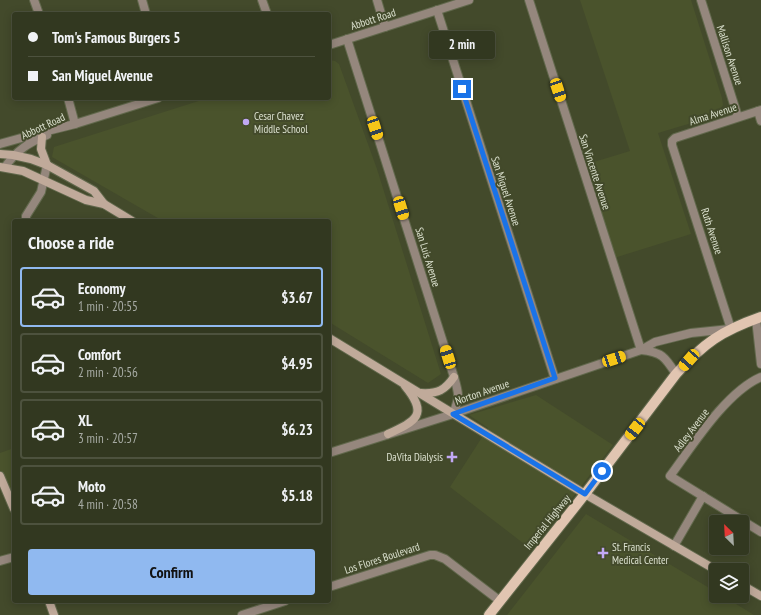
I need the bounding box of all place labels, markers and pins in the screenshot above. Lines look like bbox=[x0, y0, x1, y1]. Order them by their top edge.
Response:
place label: Cesar Chavez Middle School bbox=[254, 109, 308, 136]
marker: Cesar Chavez Middle School bbox=[241, 117, 251, 127]
place label: DaVita Dialysis bbox=[387, 450, 443, 464]
marker: DaVita Dialysis bbox=[446, 451, 458, 463]
place label: St. Francis Medical Center bbox=[612, 540, 669, 567]
marker: St. Francis Medical Center bbox=[597, 547, 609, 559]

